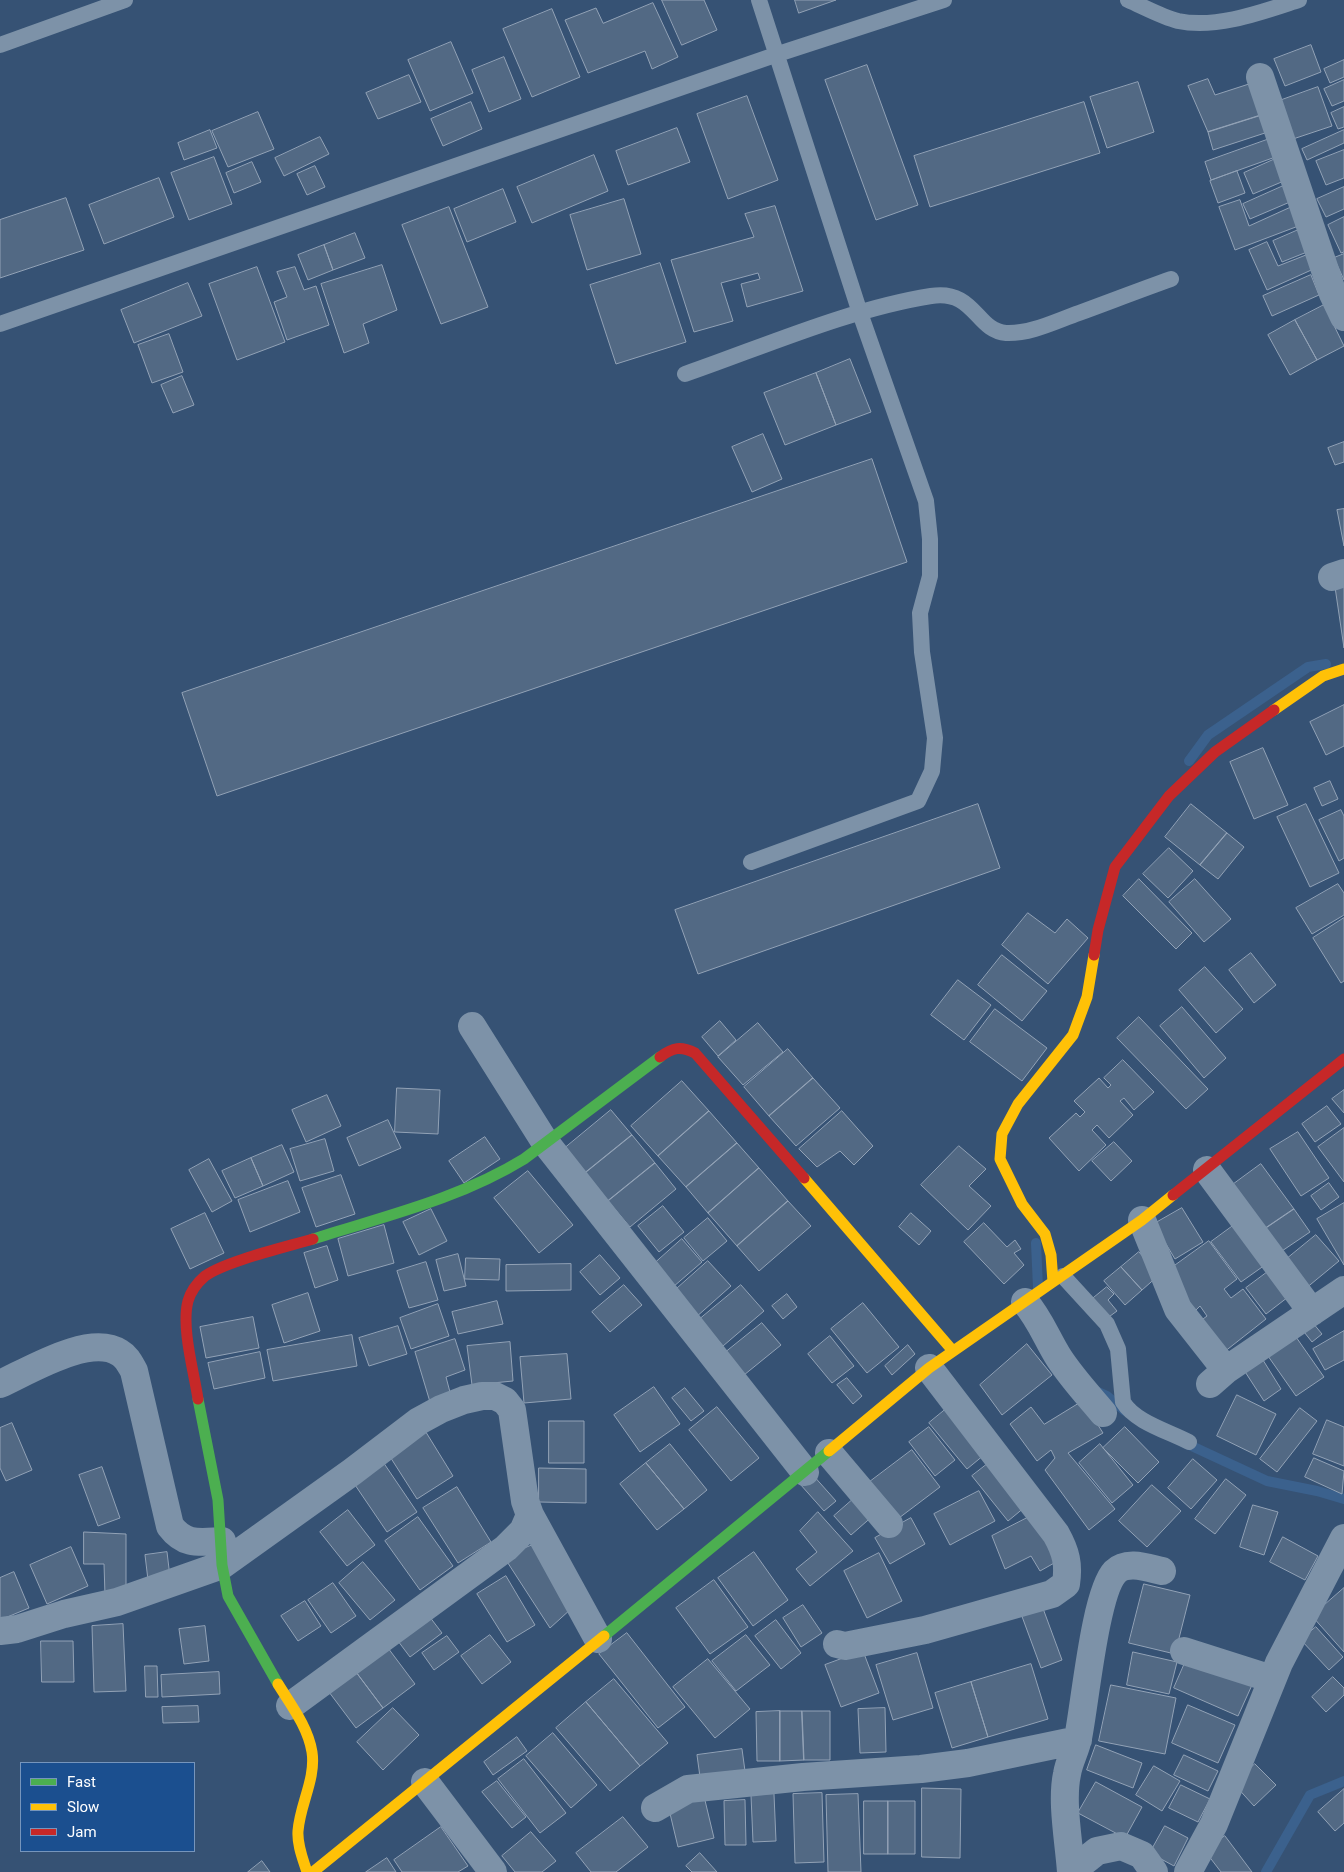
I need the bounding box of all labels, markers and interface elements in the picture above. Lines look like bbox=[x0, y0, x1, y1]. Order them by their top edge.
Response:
legend bbox=[20, 1762, 195, 1852]
text: Fast bbox=[67, 1773, 96, 1791]
text: Slow bbox=[67, 1798, 99, 1816]
text: Jam bbox=[67, 1823, 97, 1841]

